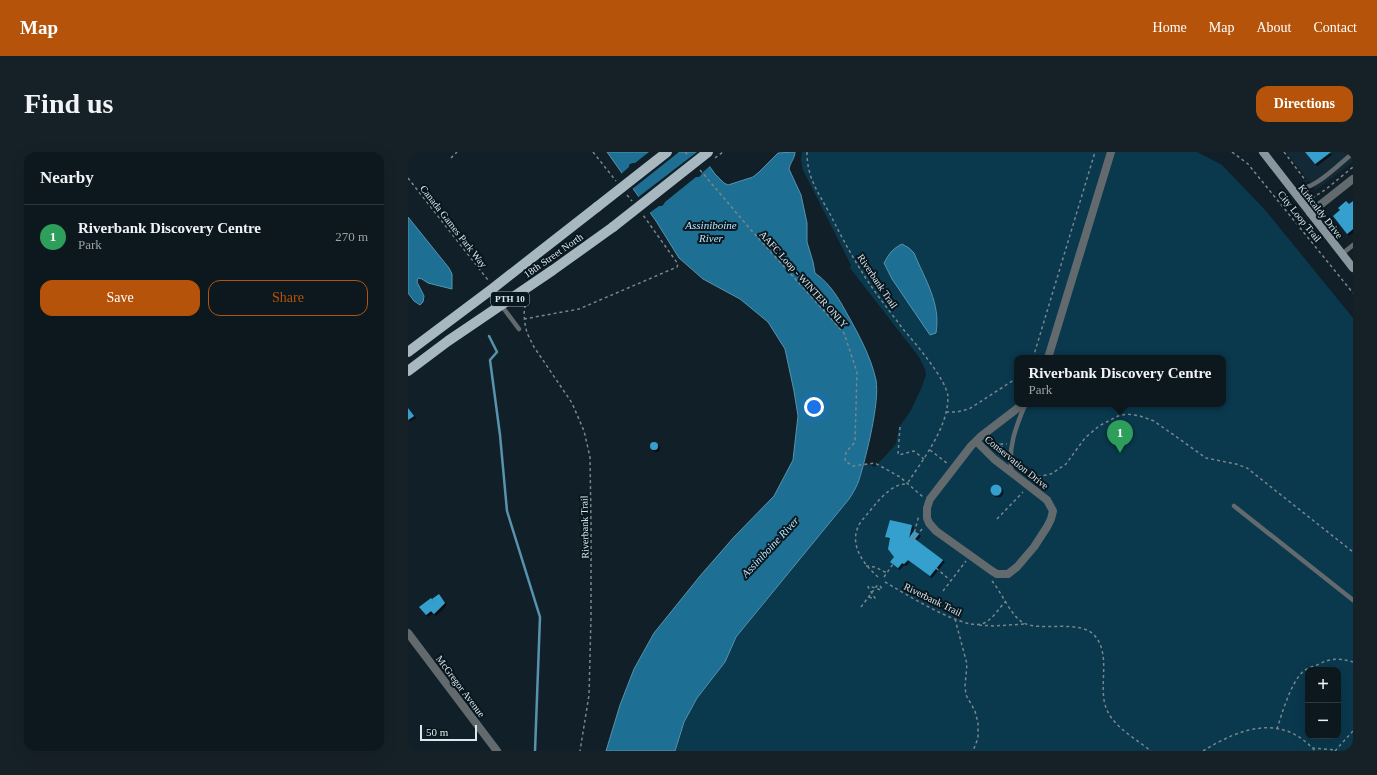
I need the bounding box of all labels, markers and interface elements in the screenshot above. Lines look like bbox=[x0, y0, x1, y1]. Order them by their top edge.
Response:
text: Map bbox=[20, 17, 58, 38]
text: Home bbox=[1153, 20, 1187, 35]
text: Map bbox=[1209, 20, 1234, 35]
text: About bbox=[1256, 20, 1291, 35]
text: Contact bbox=[1313, 20, 1357, 35]
button: Directions bbox=[1256, 86, 1353, 122]
text: Find us bbox=[24, 88, 114, 119]
text: Nearby bbox=[40, 168, 94, 187]
street label: Kirkcaldy Drive bbox=[1296, 182, 1345, 241]
street label: Canada Games Park Way bbox=[418, 183, 489, 270]
street label: City Loop Trail bbox=[1276, 189, 1324, 244]
water label: Assiniboine River bbox=[684, 219, 737, 244]
text: Riverbank Discovery Centre bbox=[78, 220, 261, 236]
text: 1 bbox=[50, 229, 56, 244]
text: 270 m bbox=[335, 229, 368, 244]
street label: AAFC Loop - WINTER ONLY bbox=[757, 229, 850, 330]
street label: 18th Street North bbox=[522, 231, 585, 280]
text: Park bbox=[78, 237, 102, 252]
street label: Riverbank Trail bbox=[855, 252, 900, 311]
button: Save bbox=[40, 280, 200, 316]
button: Share bbox=[208, 280, 368, 316]
road number: PTH 10 bbox=[491, 292, 529, 306]
popup bbox=[1014, 355, 1226, 407]
text: Riverbank Discovery Centre bbox=[1028, 365, 1212, 381]
text: Park bbox=[1028, 382, 1052, 397]
your location bbox=[804, 397, 824, 417]
pin: 1 bbox=[1107, 420, 1133, 453]
street label: Conservation Drive bbox=[983, 433, 1051, 492]
street label: Riverbank Trail bbox=[578, 495, 591, 559]
water label: Assiniboine River bbox=[738, 514, 801, 580]
street label: Riverbank Trail bbox=[902, 581, 964, 618]
street label: McGregor Avenue bbox=[434, 653, 488, 720]
map controls bbox=[1305, 667, 1341, 739]
button: + bbox=[1305, 667, 1341, 703]
button: − bbox=[1305, 703, 1341, 739]
scale bar bbox=[420, 723, 477, 742]
text: 50 m bbox=[426, 726, 448, 738]

